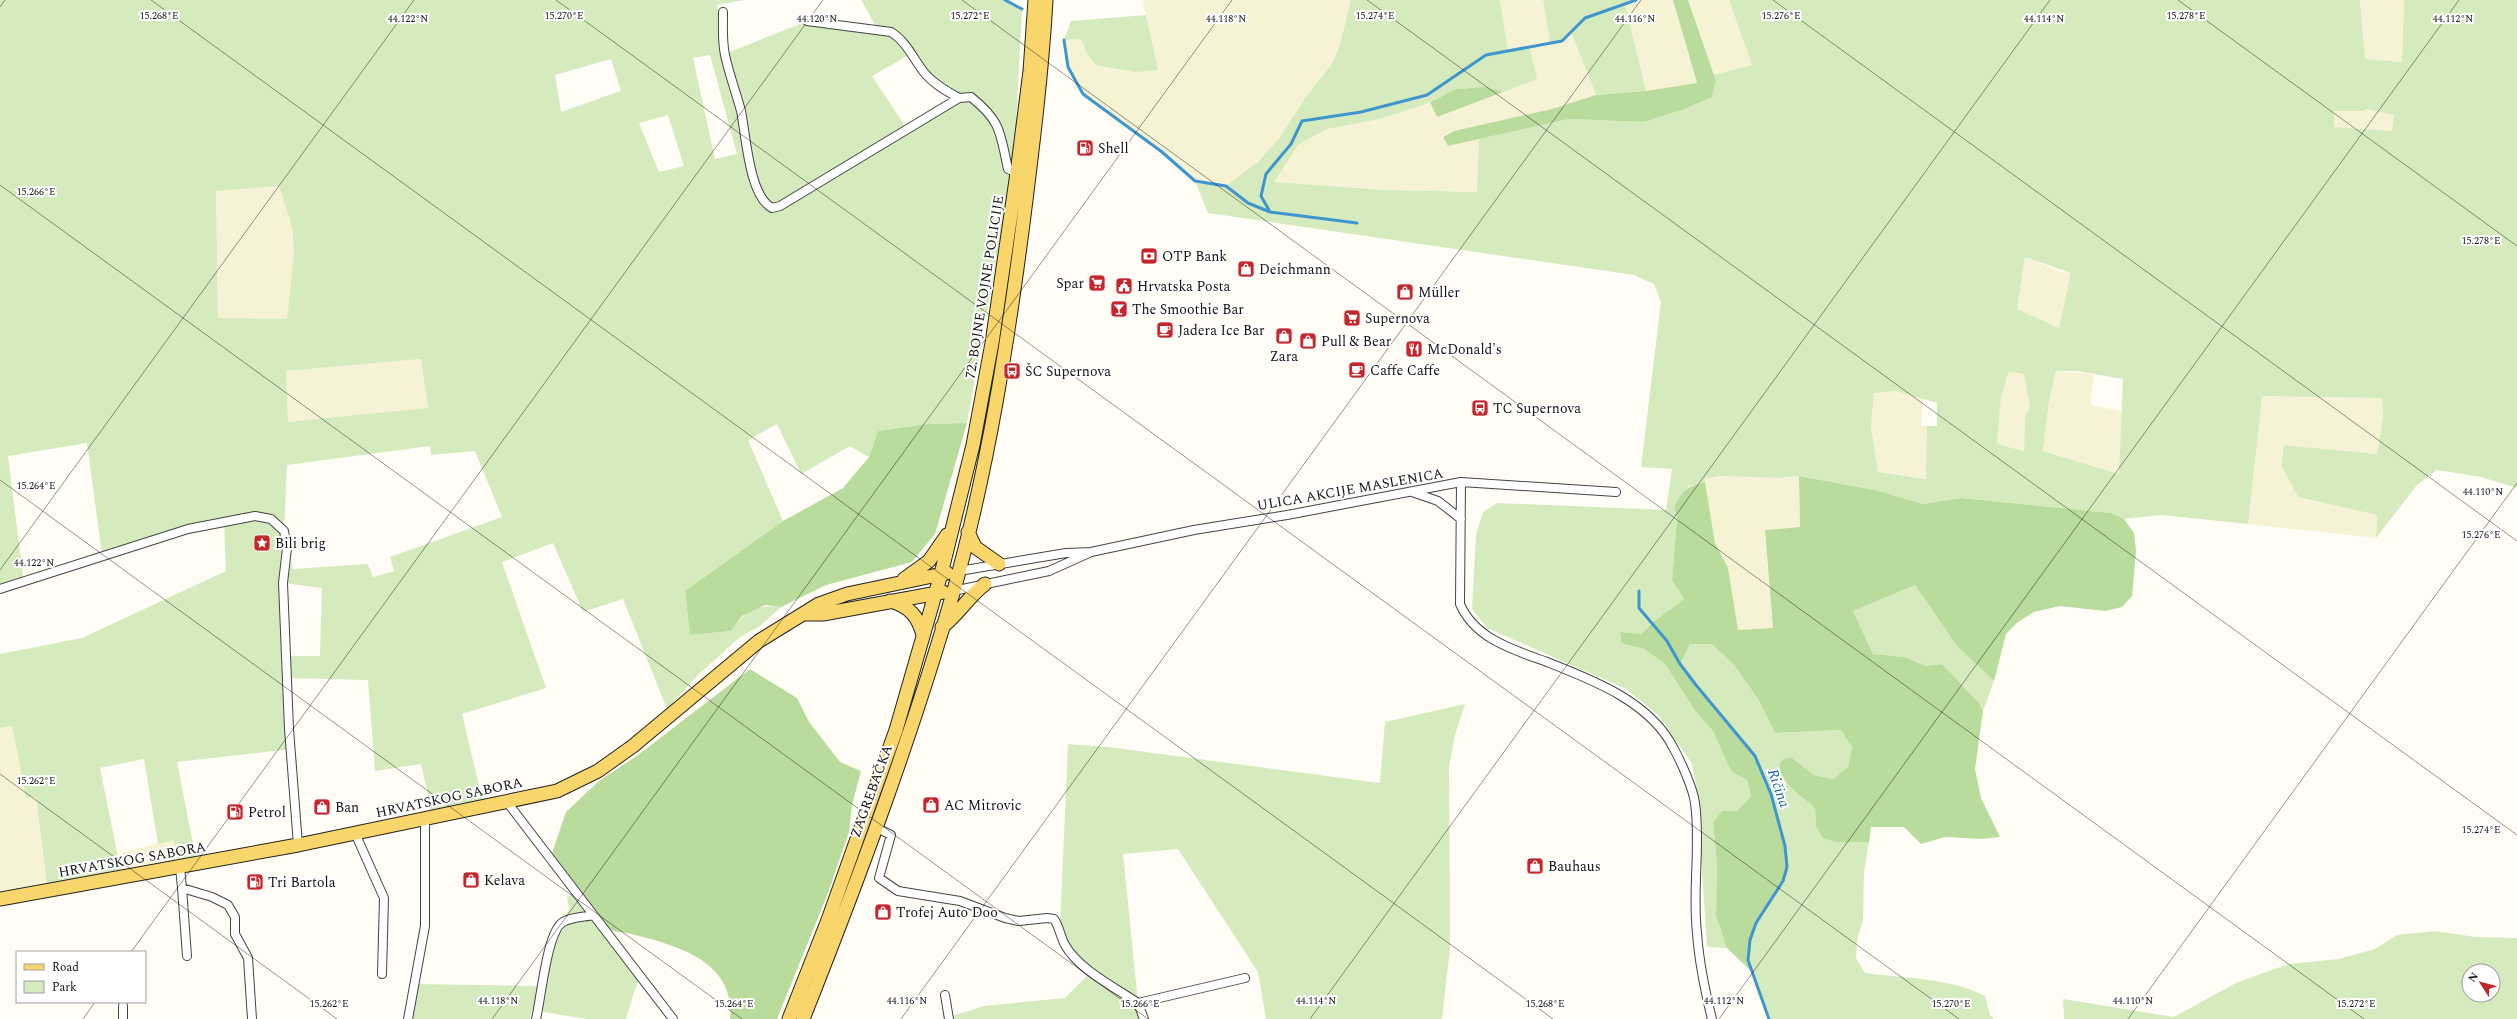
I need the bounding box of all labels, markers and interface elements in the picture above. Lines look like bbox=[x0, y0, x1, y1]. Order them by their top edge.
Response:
text: 15.268°E bbox=[139, 8, 179, 24]
text: 15.270°E bbox=[544, 8, 584, 24]
text: 15.272°E bbox=[950, 8, 990, 24]
text: 15.274°E bbox=[1355, 8, 1395, 24]
text: 15.276°E bbox=[1761, 8, 1801, 24]
text: 15.278°E bbox=[2166, 8, 2206, 24]
text: 44.122°N bbox=[388, 11, 428, 27]
text: 44.120°N bbox=[797, 11, 837, 27]
text: 44.118°N bbox=[1206, 11, 1246, 27]
text: 44.116°N bbox=[1615, 11, 1655, 27]
text: 44.114°N bbox=[2024, 11, 2064, 27]
text: 44.112°N bbox=[2433, 11, 2473, 27]
fuel station icon: Shell bbox=[1075, 138, 1095, 158]
place label: Shell bbox=[1098, 138, 1129, 159]
text: 15.266°E bbox=[16, 184, 56, 200]
street label: 72. BOJNE VOJNE POLICIJE bbox=[960, 194, 1009, 380]
text: 15.278°E bbox=[2461, 233, 2501, 249]
bank icon: OTP Bank bbox=[1139, 246, 1159, 266]
place label: OTP Bank bbox=[1162, 246, 1227, 267]
shop icon: Deichmann bbox=[1236, 259, 1256, 279]
place label: Deichmann bbox=[1259, 259, 1331, 280]
place label: Spar bbox=[1056, 273, 1084, 294]
supermarket icon: Spar bbox=[1087, 273, 1107, 293]
public building icon: Hrvatska Posta bbox=[1114, 276, 1134, 296]
place label: Hrvatska Posta bbox=[1137, 276, 1230, 297]
shop icon: Müller bbox=[1395, 282, 1415, 302]
place label: Müller bbox=[1418, 282, 1460, 303]
bar icon: The Smoothie Bar bbox=[1109, 299, 1129, 319]
place label: The Smoothie Bar bbox=[1132, 299, 1244, 320]
supermarket icon: Supernova bbox=[1342, 308, 1362, 328]
place label: Supernova bbox=[1365, 308, 1430, 329]
cafe icon: Jadera Ice Bar bbox=[1155, 320, 1175, 340]
place label: Jadera Ice Bar bbox=[1178, 320, 1265, 341]
shop icon: Zara bbox=[1274, 326, 1294, 346]
shop icon: Pull & Bear bbox=[1298, 331, 1318, 351]
place label: Pull & Bear bbox=[1321, 331, 1392, 352]
restaurant icon: McDonald's bbox=[1404, 339, 1424, 359]
place label: McDonald's bbox=[1427, 339, 1502, 360]
place label: Zara bbox=[1270, 346, 1298, 367]
cafe icon: Caffe Caffe bbox=[1347, 360, 1367, 380]
place label: Caffe Caffe bbox=[1370, 360, 1440, 381]
bus stop icon: ŠC Supernova bbox=[1002, 361, 1022, 381]
place label: ŠC Supernova bbox=[1025, 361, 1111, 382]
bus stop icon: TC Supernova bbox=[1470, 398, 1490, 418]
place label: TC Supernova bbox=[1493, 398, 1581, 419]
street label: ULICA AKCIJE MASLENICA bbox=[1255, 463, 1445, 516]
text: 15.264°E bbox=[16, 478, 56, 494]
text: 44.110°N bbox=[2463, 484, 2503, 500]
text: 15.276°E bbox=[2461, 527, 2501, 543]
place icon: Bili brig bbox=[252, 533, 272, 553]
place label: Bili brig bbox=[275, 533, 326, 554]
text: 44.122°N bbox=[14, 555, 54, 571]
street label: ZAGREBAČKA bbox=[845, 741, 898, 841]
water label: Ričina bbox=[1761, 766, 1796, 811]
street label: HRVATSKOG SABORA bbox=[374, 772, 525, 823]
text: 15.262°E bbox=[16, 773, 56, 789]
shop icon: AC Mitrovic bbox=[921, 795, 941, 815]
place label: AC Mitrovic bbox=[944, 795, 1022, 816]
shop icon: Ban bbox=[312, 797, 332, 817]
place label: Ban bbox=[335, 797, 359, 818]
fuel station icon: Petrol bbox=[225, 802, 245, 822]
place label: Petrol bbox=[248, 802, 286, 823]
text: 15.274°E bbox=[2461, 822, 2501, 838]
street label: HRVATSKOG SABORA bbox=[57, 836, 208, 883]
shop icon: Bauhaus bbox=[1525, 856, 1545, 876]
place label: Bauhaus bbox=[1548, 856, 1601, 877]
shop icon: Kelava bbox=[461, 870, 481, 890]
place label: Kelava bbox=[484, 870, 525, 891]
fuel station icon: Tri Bartola bbox=[245, 872, 265, 892]
place label: Tri Bartola bbox=[268, 872, 336, 893]
shop icon: Trofej Auto Doo bbox=[873, 902, 893, 922]
place label: Trofej Auto Doo bbox=[896, 902, 998, 923]
legend bbox=[16, 951, 146, 1003]
text: Road bbox=[52, 958, 79, 977]
north arrow bbox=[2461, 963, 2501, 1003]
text: N bbox=[2464, 969, 2483, 986]
text: Park bbox=[52, 978, 77, 997]
text: 44.118°N bbox=[478, 993, 518, 1009]
text: 44.116°N bbox=[887, 993, 927, 1009]
text: 44.114°N bbox=[1296, 993, 1336, 1009]
text: 44.112°N bbox=[1704, 993, 1744, 1009]
text: 44.110°N bbox=[2113, 993, 2153, 1009]
text: 15.262°E bbox=[309, 996, 349, 1012]
text: 15.264°E bbox=[714, 996, 754, 1012]
text: 15.266°E bbox=[1120, 996, 1160, 1012]
text: 15.268°E bbox=[1525, 996, 1565, 1012]
text: 15.270°E bbox=[1931, 996, 1971, 1012]
text: 15.272°E bbox=[2336, 996, 2376, 1012]

